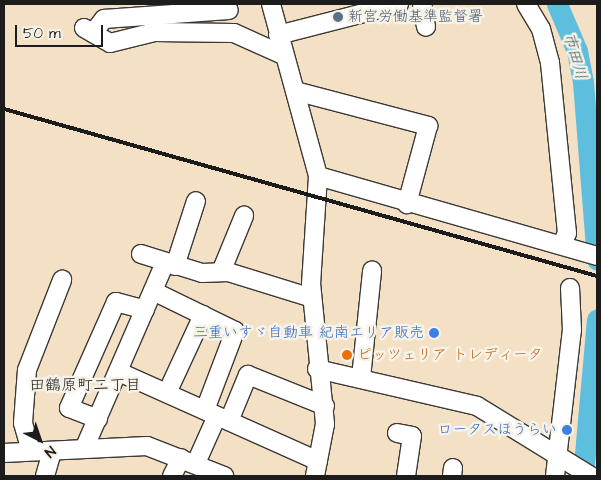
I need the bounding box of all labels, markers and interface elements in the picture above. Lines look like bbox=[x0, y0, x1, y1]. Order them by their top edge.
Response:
place label: 新宮労働基準監督署 bbox=[348, 8, 483, 26]
marker: 新宮労働基準監督署 bbox=[332, 11, 344, 23]
scale bar bbox=[18, 15, 105, 47]
text: 50 m bbox=[23, 23, 61, 44]
water label: 市田川 bbox=[559, 30, 591, 82]
place label: 三重いすゞ自動車 紀南エリア販売 bbox=[193, 324, 424, 342]
marker: 三重いすゞ自動車 紀南エリア販売 bbox=[428, 327, 440, 339]
place label: ピッツェリア トレディータ bbox=[357, 346, 543, 364]
marker: ピッツェリア トレディータ bbox=[341, 349, 353, 361]
district label: 田鶴原町二丁目 bbox=[29, 375, 141, 395]
north arrow bbox=[15, 415, 65, 465]
place label: ロータスほうらい bbox=[437, 421, 557, 439]
marker: ロータスほうらい bbox=[561, 424, 573, 436]
text: N bbox=[40, 441, 60, 462]

